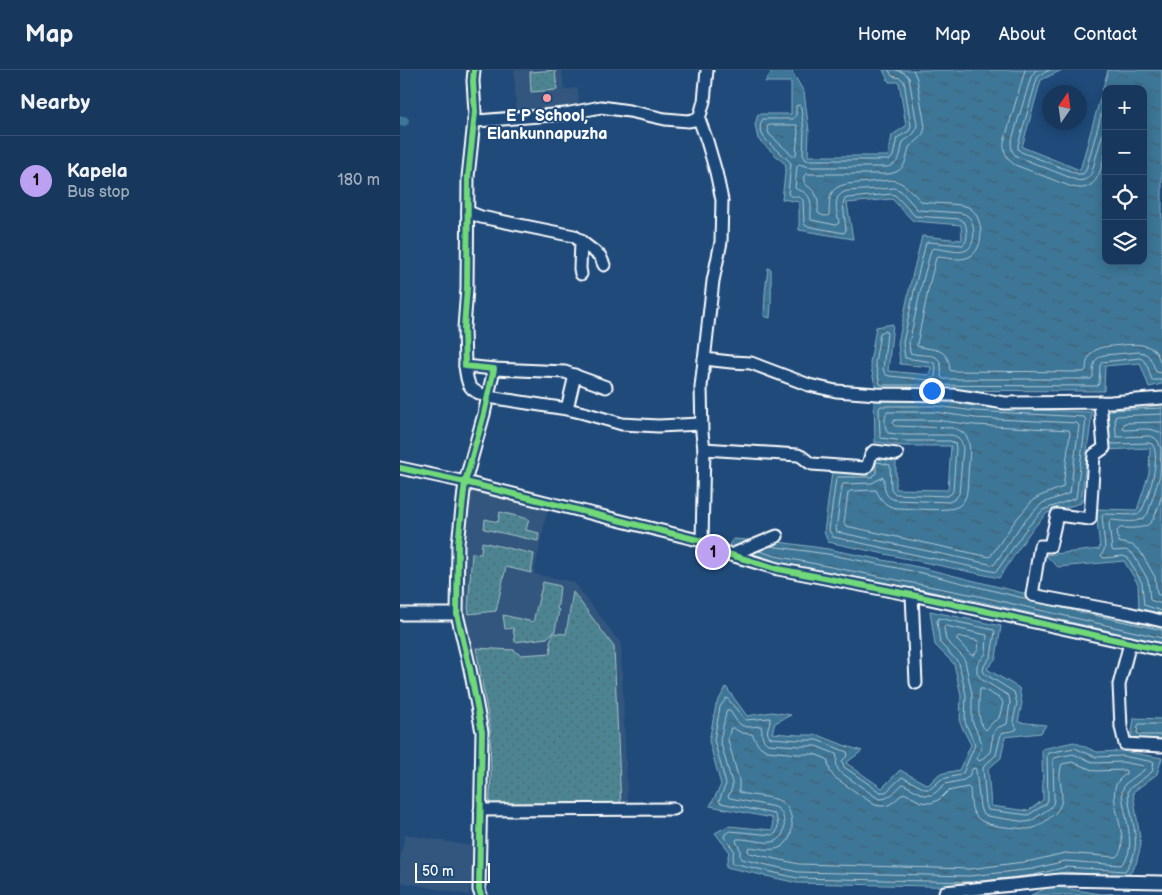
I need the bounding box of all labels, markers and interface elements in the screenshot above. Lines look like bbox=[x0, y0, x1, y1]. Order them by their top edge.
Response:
text: Map bbox=[25, 20, 73, 49]
text: Home bbox=[858, 24, 907, 45]
text: Map bbox=[935, 24, 971, 45]
text: About bbox=[999, 24, 1046, 45]
text: Contact bbox=[1074, 24, 1137, 45]
north arrow bbox=[1042, 85, 1087, 130]
map controls bbox=[1102, 85, 1147, 265]
button: + bbox=[1102, 85, 1147, 130]
text: Nearby bbox=[20, 90, 90, 115]
marker: E P School, Elankunnapuzha bbox=[541, 92, 553, 104]
place label: E P School, Elankunnapuzha bbox=[487, 107, 607, 144]
button: − bbox=[1102, 130, 1147, 175]
text: Kapela bbox=[67, 160, 128, 183]
text: 1 bbox=[33, 171, 39, 190]
text: 180 m bbox=[338, 171, 380, 190]
button: locate bbox=[1102, 175, 1147, 220]
text: Bus stop bbox=[67, 183, 130, 202]
button: layers bbox=[1102, 220, 1147, 265]
your location bbox=[919, 378, 945, 404]
pin: 1 bbox=[697, 533, 729, 571]
scale bar bbox=[415, 860, 490, 883]
text: 50 m bbox=[422, 863, 454, 880]

